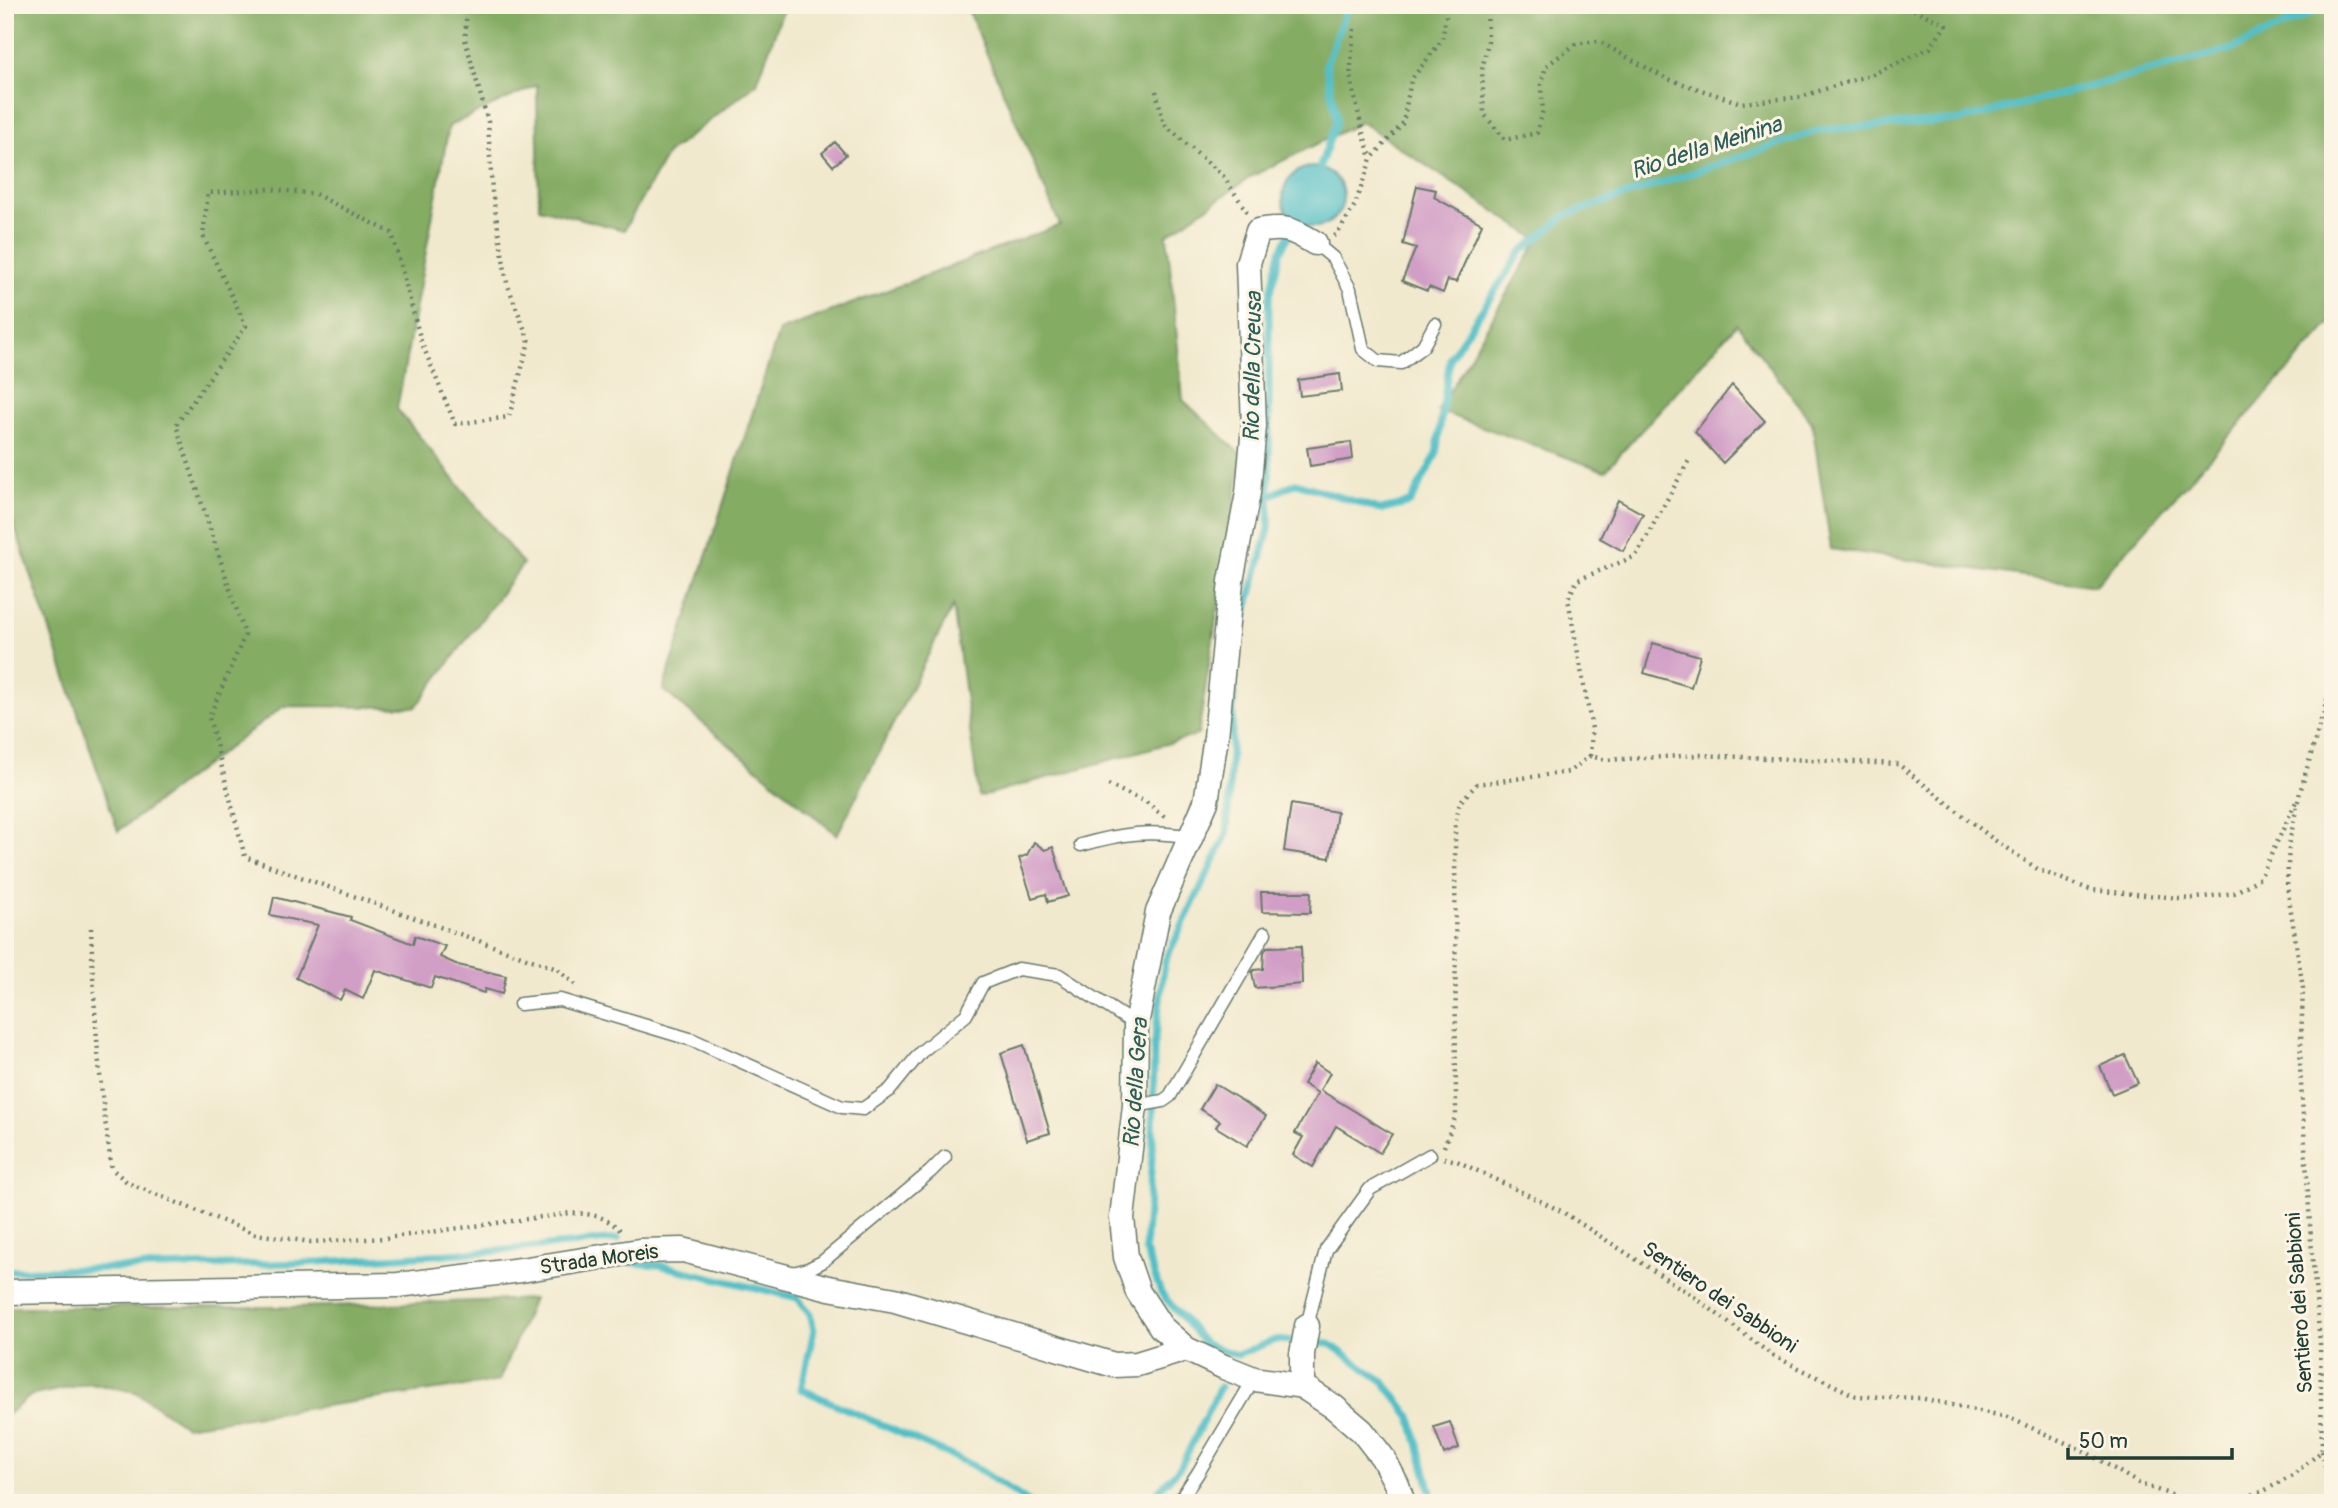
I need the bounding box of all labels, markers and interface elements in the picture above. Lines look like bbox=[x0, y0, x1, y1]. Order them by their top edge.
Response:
water label: Rio della Meinina bbox=[1627, 109, 1786, 185]
water label: Rio della Creusa bbox=[1237, 290, 1268, 442]
water label: Rio della Gera bbox=[1117, 1016, 1155, 1149]
street label: Sentiero dei Sabbioni bbox=[2280, 1211, 2319, 1394]
street label: Sentiero dei Sabbioni bbox=[1637, 1235, 1803, 1360]
street label: Strada Moreis bbox=[538, 1238, 661, 1281]
scale bar bbox=[2068, 1417, 2233, 1461]
text: 50 m bbox=[2079, 1428, 2128, 1455]

